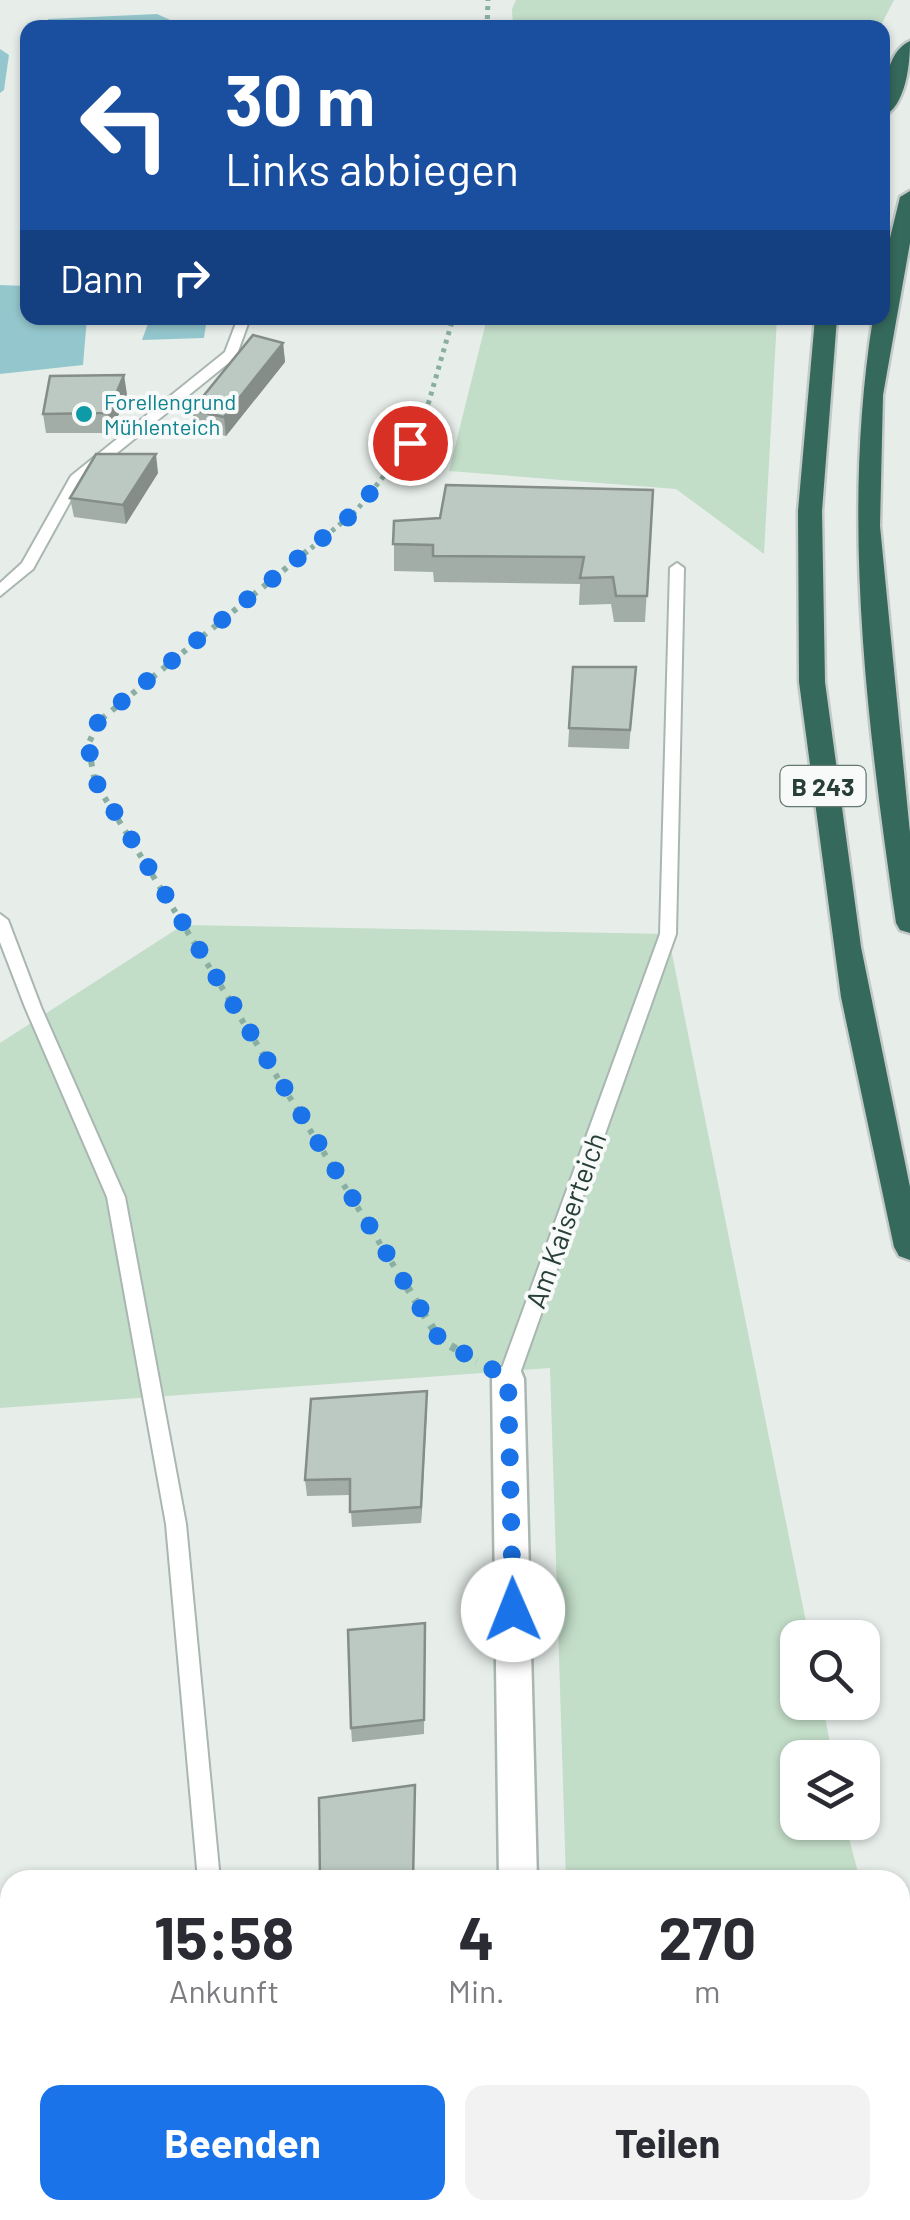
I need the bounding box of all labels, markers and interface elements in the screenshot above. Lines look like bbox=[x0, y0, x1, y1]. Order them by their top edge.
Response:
text: 30 m bbox=[225, 56, 375, 140]
icon: left bbox=[60, 60, 190, 190]
text: Links abbiegen bbox=[225, 141, 519, 195]
icon: right bbox=[164, 250, 219, 305]
text: Dann bbox=[60, 255, 144, 301]
place label: Forellengrund Mühlenteich bbox=[104, 388, 236, 439]
pin bbox=[368, 401, 453, 486]
marker: Forellengrund Mühlenteich bbox=[73, 403, 95, 425]
icon: arrive bbox=[383, 416, 438, 471]
road number: B 243 bbox=[780, 766, 866, 806]
street label: Am Kaiserteich bbox=[517, 1127, 613, 1313]
position arrow bbox=[461, 1558, 565, 1662]
map controls bbox=[780, 1620, 880, 1840]
button: search bbox=[780, 1620, 880, 1720]
button: layers bbox=[780, 1740, 880, 1840]
text: 15:58 bbox=[154, 1900, 294, 1972]
text: 4 bbox=[458, 1900, 494, 1972]
text: 270 bbox=[659, 1900, 756, 1972]
text: Ankunft bbox=[169, 1971, 279, 2009]
text: Min. bbox=[448, 1971, 505, 2009]
text: m bbox=[694, 1971, 721, 2009]
button: Beenden bbox=[40, 2085, 445, 2200]
button: Teilen bbox=[465, 2085, 870, 2200]

